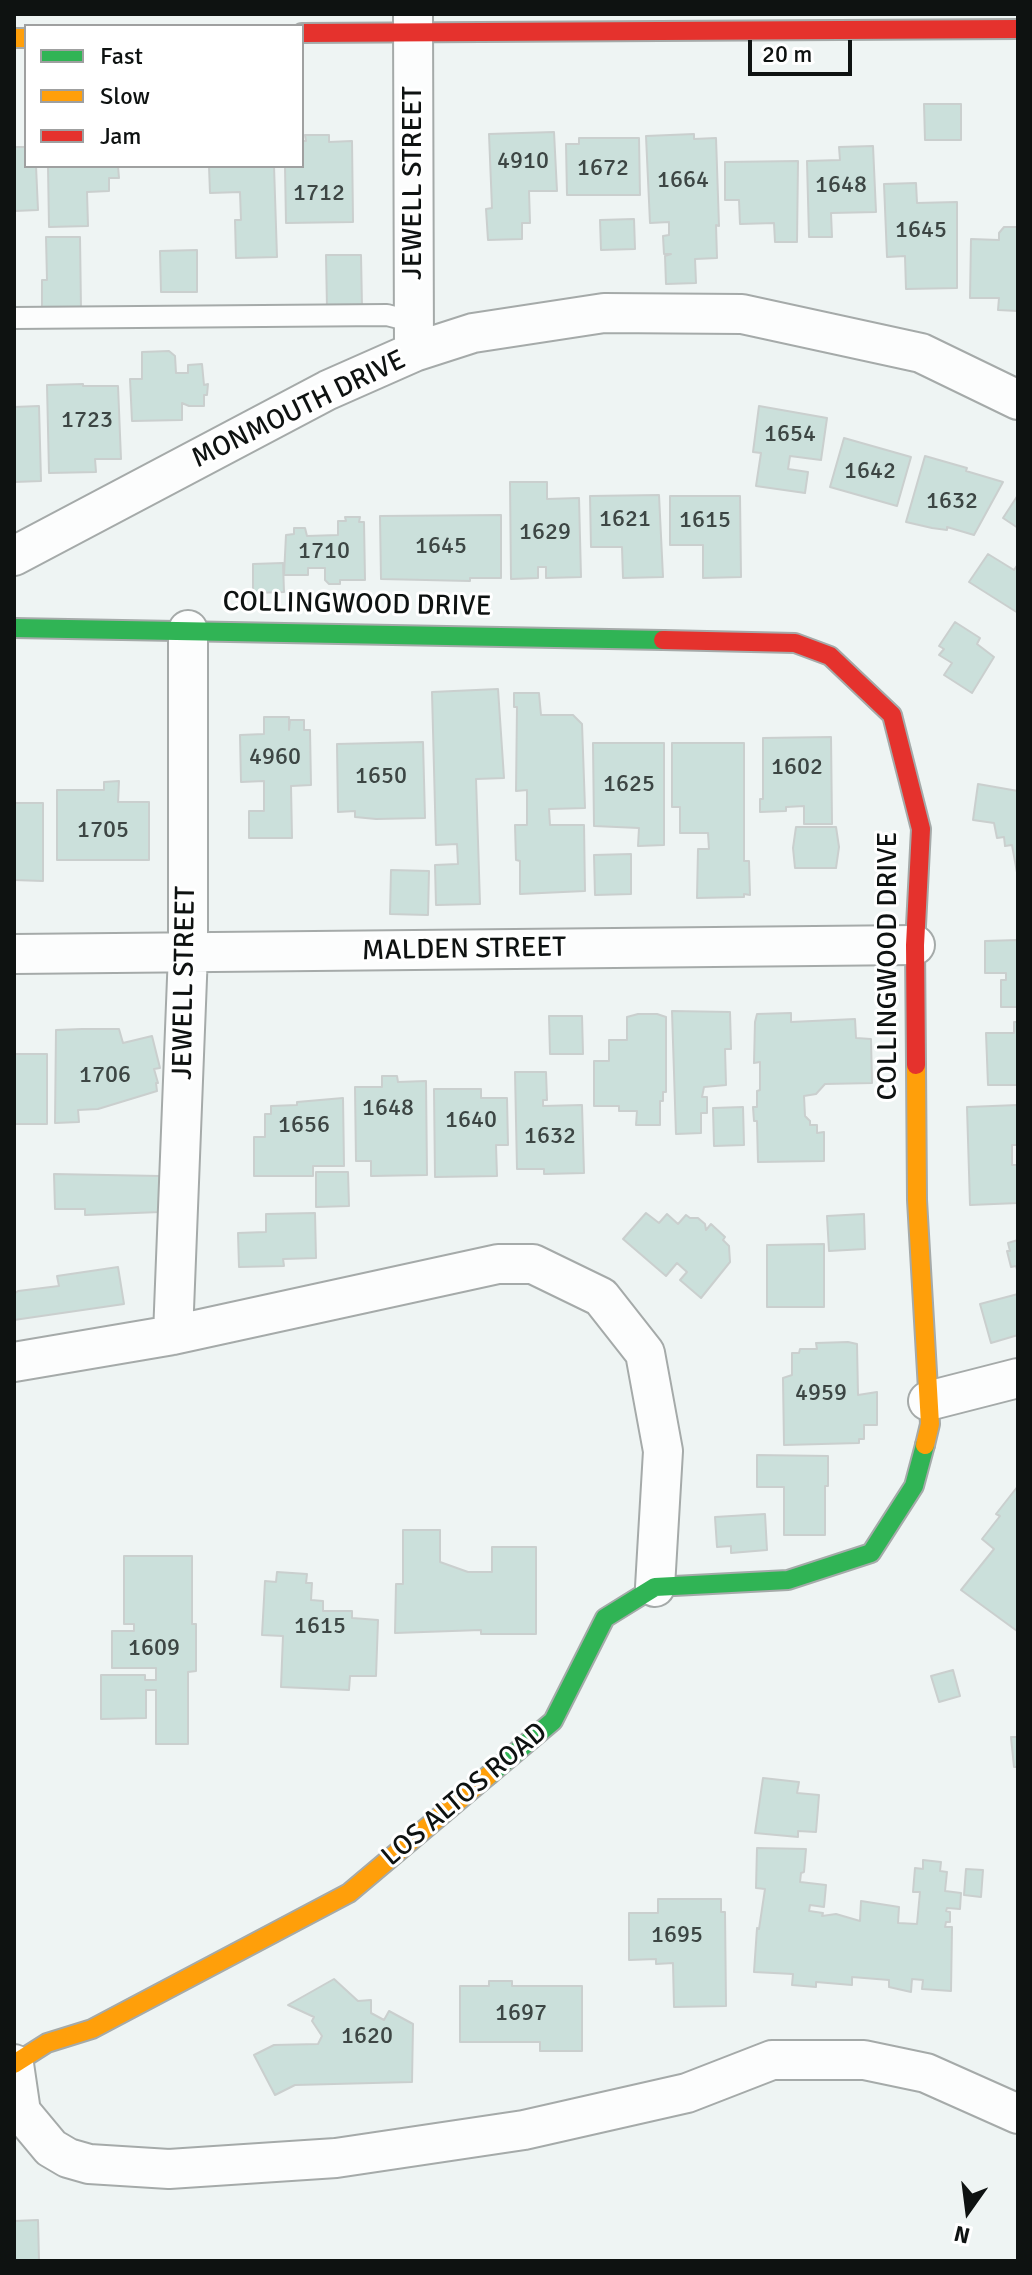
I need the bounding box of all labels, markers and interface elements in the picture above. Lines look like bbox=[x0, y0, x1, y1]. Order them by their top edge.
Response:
legend bbox=[24, 24, 304, 168]
scale bar bbox=[752, 24, 856, 74]
text: 20 m bbox=[762, 39, 812, 69]
text: Fast bbox=[100, 41, 143, 71]
text: Slow bbox=[100, 81, 150, 111]
street label: JEWELL STREET bbox=[397, 86, 431, 280]
text: Jam bbox=[100, 121, 141, 151]
house number: 4910 bbox=[497, 148, 549, 176]
house number: 1672 bbox=[577, 155, 629, 183]
house number: 1664 bbox=[657, 167, 709, 195]
house number: 1648 bbox=[815, 172, 867, 200]
house number: 1712 bbox=[293, 180, 345, 208]
house number: 1645 bbox=[895, 217, 947, 245]
street label: MONMOUTH DRIVE bbox=[187, 344, 411, 476]
house number: 1723 bbox=[61, 407, 113, 435]
house number: 1654 bbox=[764, 421, 816, 449]
house number: 1642 bbox=[844, 458, 896, 486]
house number: 1632 bbox=[926, 488, 978, 516]
house number: 1621 bbox=[599, 506, 651, 534]
house number: 1615 bbox=[679, 507, 731, 535]
house number: 1629 bbox=[519, 519, 571, 547]
house number: 1645 bbox=[415, 533, 467, 561]
house number: 1710 bbox=[298, 538, 350, 566]
street label: COLLINGWOOD DRIVE bbox=[222, 586, 492, 624]
house number: 4960 bbox=[249, 744, 301, 772]
house number: 1602 bbox=[771, 754, 823, 782]
house number: 1650 bbox=[355, 763, 407, 791]
house number: 1625 bbox=[603, 771, 655, 799]
house number: 1705 bbox=[77, 817, 129, 845]
street label: COLLINGWOOD DRIVE bbox=[872, 832, 906, 1100]
street label: JEWELL STREET bbox=[167, 886, 203, 1080]
street label: MALDEN STREET bbox=[362, 931, 566, 969]
house number: 1706 bbox=[79, 1062, 131, 1090]
house number: 1648 bbox=[362, 1095, 414, 1123]
house number: 1640 bbox=[445, 1107, 497, 1135]
house number: 1656 bbox=[278, 1112, 330, 1140]
house number: 1632 bbox=[524, 1123, 576, 1151]
house number: 4959 bbox=[795, 1380, 847, 1408]
house number: 1615 bbox=[294, 1613, 346, 1641]
house number: 1609 bbox=[128, 1635, 180, 1663]
street label: LOS ALTOS ROAD bbox=[375, 1716, 555, 1874]
house number: 1695 bbox=[651, 1922, 703, 1950]
house number: 1697 bbox=[495, 2000, 547, 2028]
house number: 1620 bbox=[341, 2023, 393, 2051]
north arrow bbox=[928, 2171, 1008, 2251]
text: N bbox=[951, 2220, 973, 2250]

